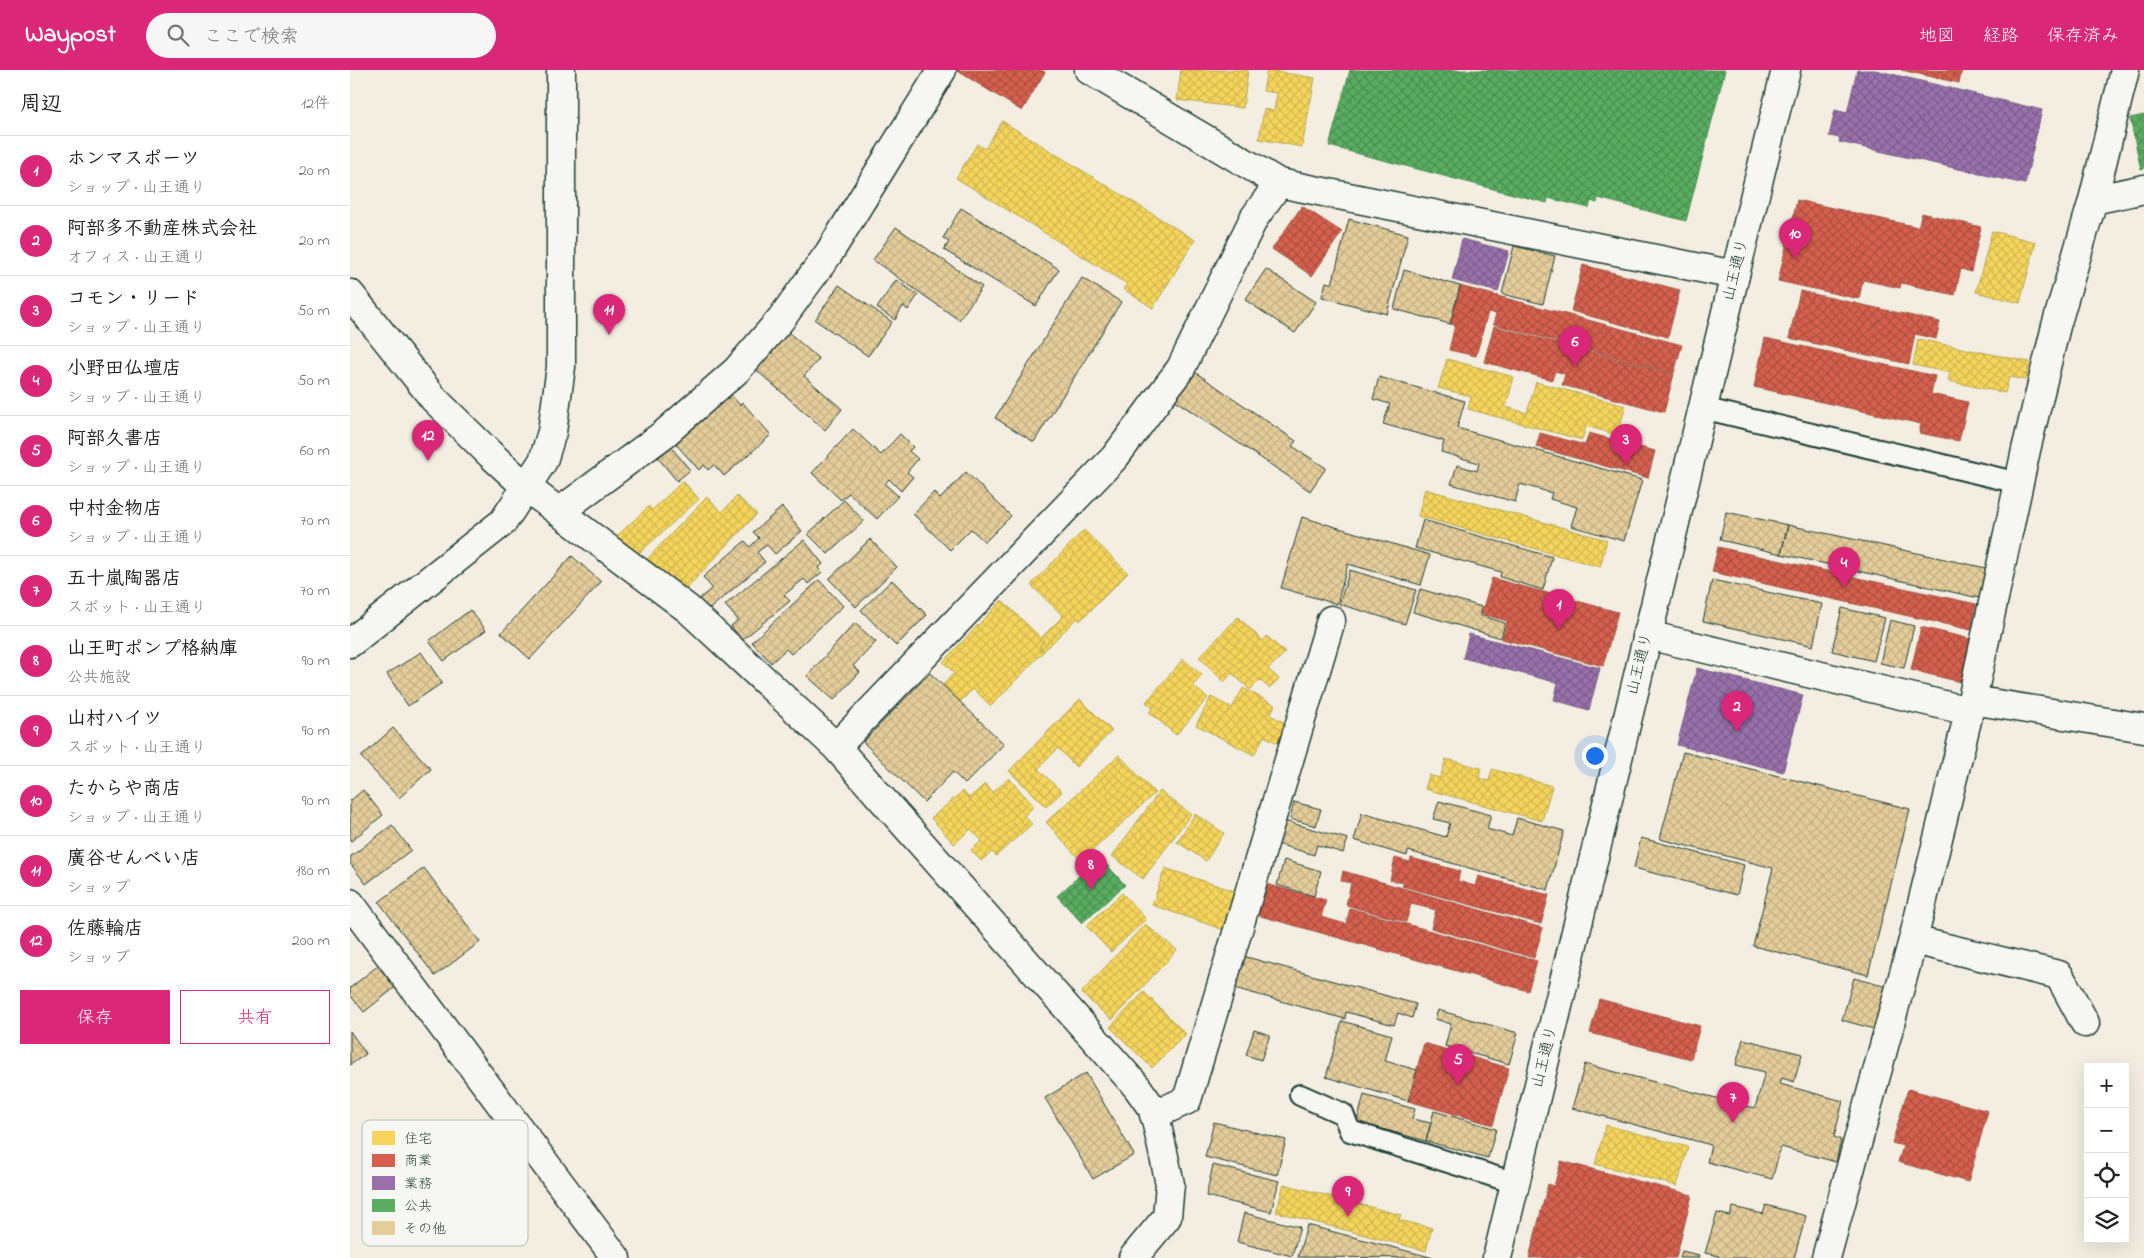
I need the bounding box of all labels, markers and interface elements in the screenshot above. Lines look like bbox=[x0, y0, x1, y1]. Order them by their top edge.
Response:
search box bbox=[146, 13, 496, 58]
text: Waypost bbox=[25, 18, 116, 53]
icon: search bbox=[164, 21, 192, 49]
text: ここで検索 bbox=[204, 24, 299, 51]
text: 地図 bbox=[1919, 24, 1955, 50]
text: 経路 bbox=[1983, 24, 2019, 50]
text: 保存済み bbox=[2047, 24, 2119, 50]
text: 周辺 bbox=[20, 90, 62, 120]
text: 12件 bbox=[301, 92, 330, 116]
text: ホンマスポーツ bbox=[67, 146, 200, 173]
text: 1 bbox=[33, 159, 39, 183]
text: 20 m bbox=[299, 159, 330, 183]
text: ショップ · 山王通り bbox=[67, 176, 206, 200]
text: 阿部多不動産株式会社 bbox=[67, 216, 257, 243]
pin: 10 bbox=[1779, 218, 1811, 259]
text: 2 bbox=[32, 229, 40, 253]
text: 20 m bbox=[299, 229, 330, 253]
street label: 山王通り bbox=[1717, 236, 1755, 304]
text: オフィス · 山王通り bbox=[67, 246, 206, 270]
text: コモン・リード bbox=[67, 286, 200, 313]
pin: 11 bbox=[593, 294, 625, 335]
text: 3 bbox=[33, 299, 39, 323]
text: 50 m bbox=[298, 299, 330, 323]
text: ショップ · 山王通り bbox=[67, 316, 206, 340]
pin: 6 bbox=[1559, 326, 1591, 367]
text: 小野田仏壇店 bbox=[67, 356, 181, 383]
text: 4 bbox=[33, 369, 39, 393]
text: 50 m bbox=[298, 369, 330, 393]
text: ショップ · 山王通り bbox=[67, 386, 206, 410]
pin: 12 bbox=[412, 420, 444, 461]
pin: 3 bbox=[1610, 424, 1642, 465]
text: 阿部久書店 bbox=[67, 426, 162, 453]
text: 5 bbox=[31, 439, 41, 463]
text: 60 m bbox=[300, 439, 330, 463]
text: ショップ · 山王通り bbox=[67, 456, 206, 480]
text: 中村金物店 bbox=[67, 496, 162, 523]
text: 6 bbox=[32, 509, 40, 533]
text: 70 m bbox=[300, 509, 330, 533]
text: ショップ · 山王通り bbox=[67, 526, 206, 550]
pin: 4 bbox=[1828, 547, 1860, 588]
text: 五十嵐陶器店 bbox=[67, 566, 181, 593]
text: 7 bbox=[33, 579, 39, 603]
text: 70 m bbox=[300, 579, 330, 603]
pin: 1 bbox=[1543, 589, 1575, 630]
text: スポット · 山王通り bbox=[67, 596, 206, 620]
street label: 山王通り bbox=[1621, 630, 1659, 698]
text: 山王町ポンプ格納庫 bbox=[67, 636, 238, 663]
text: 8 bbox=[33, 649, 39, 673]
text: 90 m bbox=[302, 649, 330, 673]
text: 公共施設 bbox=[67, 666, 131, 690]
pin: 2 bbox=[1721, 691, 1753, 732]
text: 山村ハイツ bbox=[67, 706, 162, 733]
text: 9 bbox=[34, 719, 38, 743]
text: 90 m bbox=[302, 719, 330, 743]
text: スポット · 山王通り bbox=[67, 736, 206, 760]
your location bbox=[1582, 743, 1608, 769]
text: たからや商店 bbox=[67, 776, 181, 803]
text: 10 bbox=[30, 789, 42, 813]
text: 90 m bbox=[302, 789, 330, 813]
text: ショップ · 山王通り bbox=[67, 806, 206, 830]
text: 廣谷せんべい店 bbox=[67, 846, 200, 873]
pin: 8 bbox=[1075, 849, 1107, 890]
text: 11 bbox=[31, 859, 41, 883]
text: 180 m bbox=[296, 859, 330, 883]
text: ショップ bbox=[67, 876, 130, 900]
text: 佐藤輪店 bbox=[67, 916, 143, 943]
text: 12 bbox=[29, 929, 43, 953]
text: 200 m bbox=[292, 929, 330, 953]
text: ショップ bbox=[67, 946, 130, 970]
button: 保存 bbox=[20, 990, 170, 1044]
button: 共有 bbox=[180, 990, 330, 1044]
street label: 山王通り bbox=[1526, 1023, 1564, 1091]
pin: 5 bbox=[1442, 1044, 1474, 1085]
map controls bbox=[2084, 1063, 2129, 1243]
button: + bbox=[2084, 1063, 2129, 1108]
pin: 7 bbox=[1717, 1082, 1749, 1123]
button: − bbox=[2084, 1108, 2129, 1153]
legend bbox=[362, 1120, 528, 1246]
text: 住宅 bbox=[404, 1129, 432, 1150]
text: 商業 bbox=[404, 1151, 432, 1172]
button: locate bbox=[2084, 1153, 2129, 1198]
text: 業務 bbox=[404, 1174, 432, 1195]
pin: 9 bbox=[1332, 1176, 1364, 1217]
text: 公共 bbox=[404, 1196, 432, 1217]
button: layers bbox=[2084, 1198, 2129, 1243]
text: その他 bbox=[404, 1219, 446, 1240]

